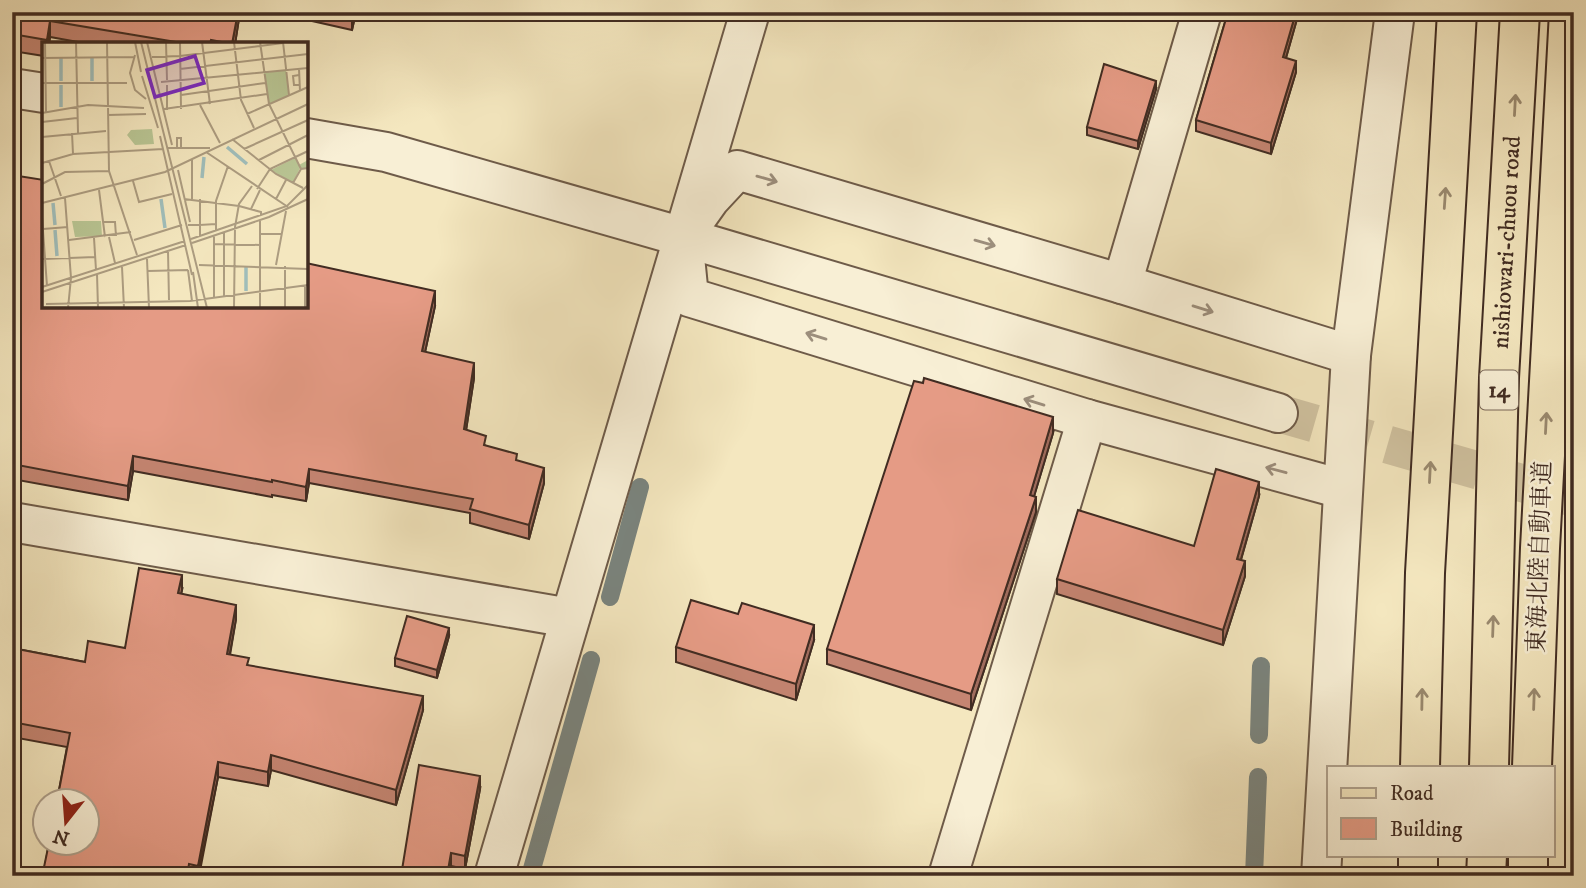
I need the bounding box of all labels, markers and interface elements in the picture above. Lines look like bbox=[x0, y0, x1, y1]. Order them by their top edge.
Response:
inset map bbox=[42, 42, 308, 308]
one-way arrow bbox=[1509, 94, 1522, 116]
street label: nishiowari-chuou road bbox=[1486, 135, 1528, 350]
one-way arrow bbox=[756, 173, 778, 186]
one-way arrow bbox=[1439, 187, 1452, 210]
one-way arrow bbox=[973, 237, 996, 250]
one-way arrow bbox=[1191, 303, 1213, 316]
one-way arrow bbox=[805, 328, 827, 341]
road number: 14 bbox=[1480, 370, 1518, 410]
one-way arrow bbox=[1023, 395, 1045, 408]
one-way arrow bbox=[1540, 412, 1553, 435]
one-way arrow bbox=[1424, 461, 1437, 483]
street label: 東海北陸自動車道 bbox=[1522, 461, 1558, 653]
one-way arrow bbox=[1266, 463, 1288, 476]
one-way arrow bbox=[1486, 614, 1499, 637]
one-way arrow bbox=[1415, 688, 1429, 711]
one-way arrow bbox=[1528, 688, 1541, 711]
legend bbox=[1327, 766, 1554, 856]
text: Road bbox=[1390, 781, 1434, 807]
north arrow bbox=[32, 786, 102, 856]
text: Building bbox=[1390, 817, 1463, 843]
text: N bbox=[50, 823, 72, 850]

